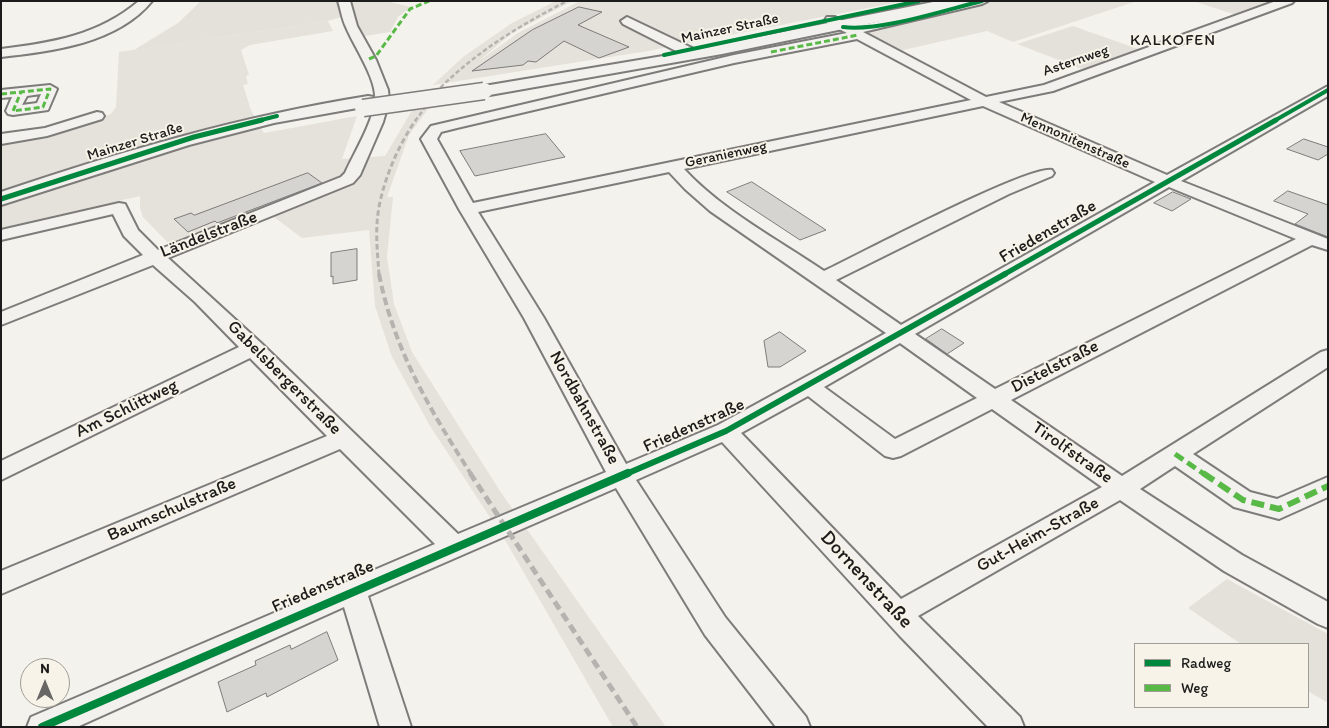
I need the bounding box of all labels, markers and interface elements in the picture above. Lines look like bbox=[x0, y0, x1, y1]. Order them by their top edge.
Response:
street label: Mainzer Straße bbox=[680, 10, 780, 48]
district label: KALKOFEN bbox=[1129, 31, 1217, 51]
street label: Asternweg bbox=[1041, 41, 1111, 81]
street label: Mennonitenstraße bbox=[1017, 109, 1133, 173]
street label: Mainzer Straße bbox=[85, 119, 185, 165]
street label: Geranienweg bbox=[683, 138, 769, 172]
street label: Friedenstraße bbox=[996, 195, 1100, 269]
street label: Ländelstraße bbox=[157, 207, 261, 263]
street label: Gabelsbergerstraße bbox=[222, 316, 346, 440]
street label: Distelstraße bbox=[1007, 336, 1103, 398]
street label: Nordbahnstraße bbox=[544, 348, 624, 468]
street label: Am Schlittweg bbox=[72, 375, 182, 443]
street label: Friedenstraße bbox=[640, 394, 748, 458]
street label: Tirolfstraße bbox=[1027, 417, 1117, 489]
street label: Baumschulstraße bbox=[104, 473, 240, 547]
street label: Gut-Heim-Straße bbox=[973, 492, 1103, 578]
street label: Dornenstraße bbox=[814, 526, 918, 634]
street label: Friedenstraße bbox=[269, 556, 377, 618]
legend bbox=[1134, 643, 1309, 708]
text: Radweg bbox=[1181, 654, 1231, 672]
north arrow bbox=[20, 658, 70, 708]
text: N bbox=[40, 660, 50, 677]
text: Weg bbox=[1181, 679, 1208, 697]

